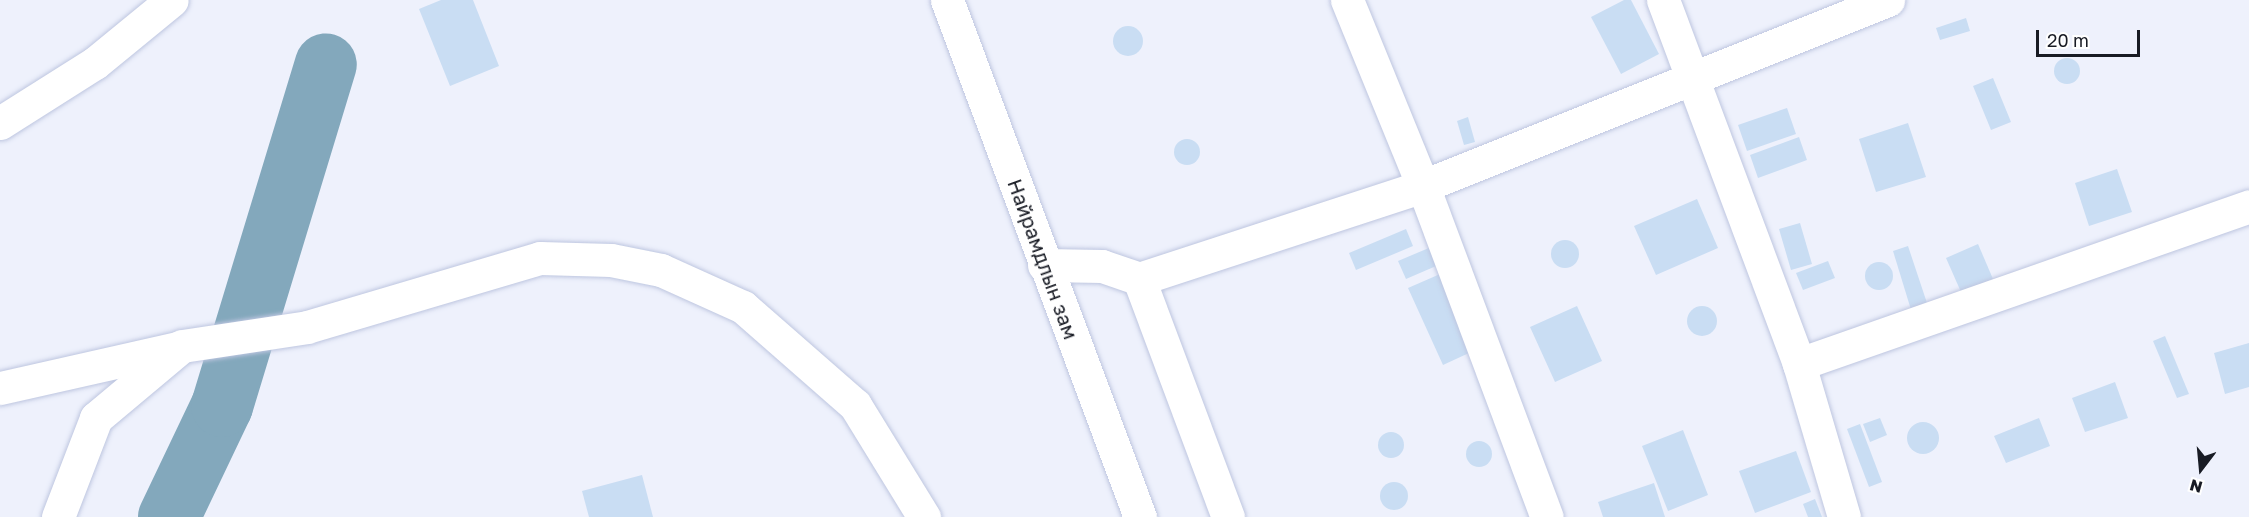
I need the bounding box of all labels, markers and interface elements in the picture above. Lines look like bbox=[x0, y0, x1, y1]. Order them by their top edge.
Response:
scale bar bbox=[2039, 18, 2142, 56]
text: 20 m bbox=[2047, 29, 2089, 51]
street label: Найрамдлын зам bbox=[1003, 176, 1083, 342]
north arrow bbox=[2171, 439, 2231, 499]
text: N bbox=[2187, 475, 2205, 498]

